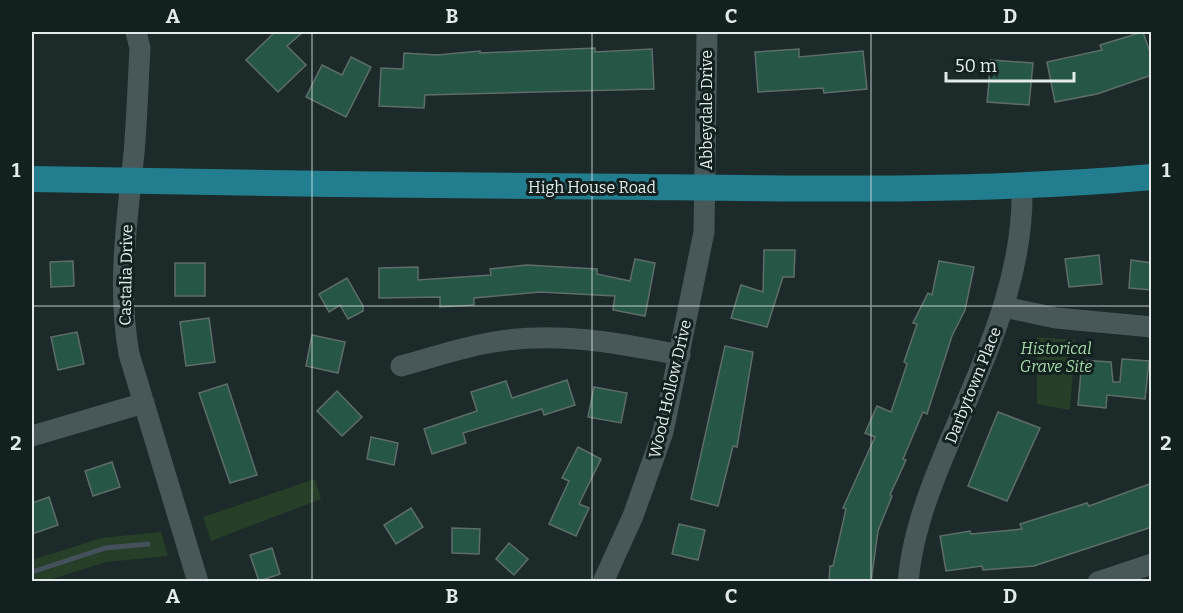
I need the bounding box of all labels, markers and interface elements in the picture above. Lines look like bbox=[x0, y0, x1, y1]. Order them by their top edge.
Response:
text: A bbox=[166, 4, 181, 28]
text: B bbox=[446, 4, 459, 28]
text: C bbox=[725, 4, 737, 28]
text: D bbox=[1003, 4, 1017, 28]
scale bar bbox=[946, 45, 1074, 83]
street label: Abbeydale Drive bbox=[697, 50, 716, 170]
text: 50 m bbox=[955, 55, 997, 77]
text: 1 bbox=[12, 158, 21, 182]
text: 1 bbox=[1162, 158, 1171, 182]
street label: High House Road bbox=[528, 178, 657, 197]
street label: Castalia Drive bbox=[116, 224, 136, 326]
street label: Wood Hollow Drive bbox=[645, 318, 695, 460]
street label: Darbytown Place bbox=[941, 324, 1005, 446]
park label: Historical Grave Site bbox=[1020, 339, 1092, 376]
text: 2 bbox=[10, 431, 22, 455]
text: 2 bbox=[1160, 431, 1172, 455]
text: A bbox=[166, 584, 181, 608]
text: B bbox=[446, 584, 459, 608]
text: C bbox=[725, 584, 737, 608]
text: D bbox=[1003, 584, 1017, 608]

